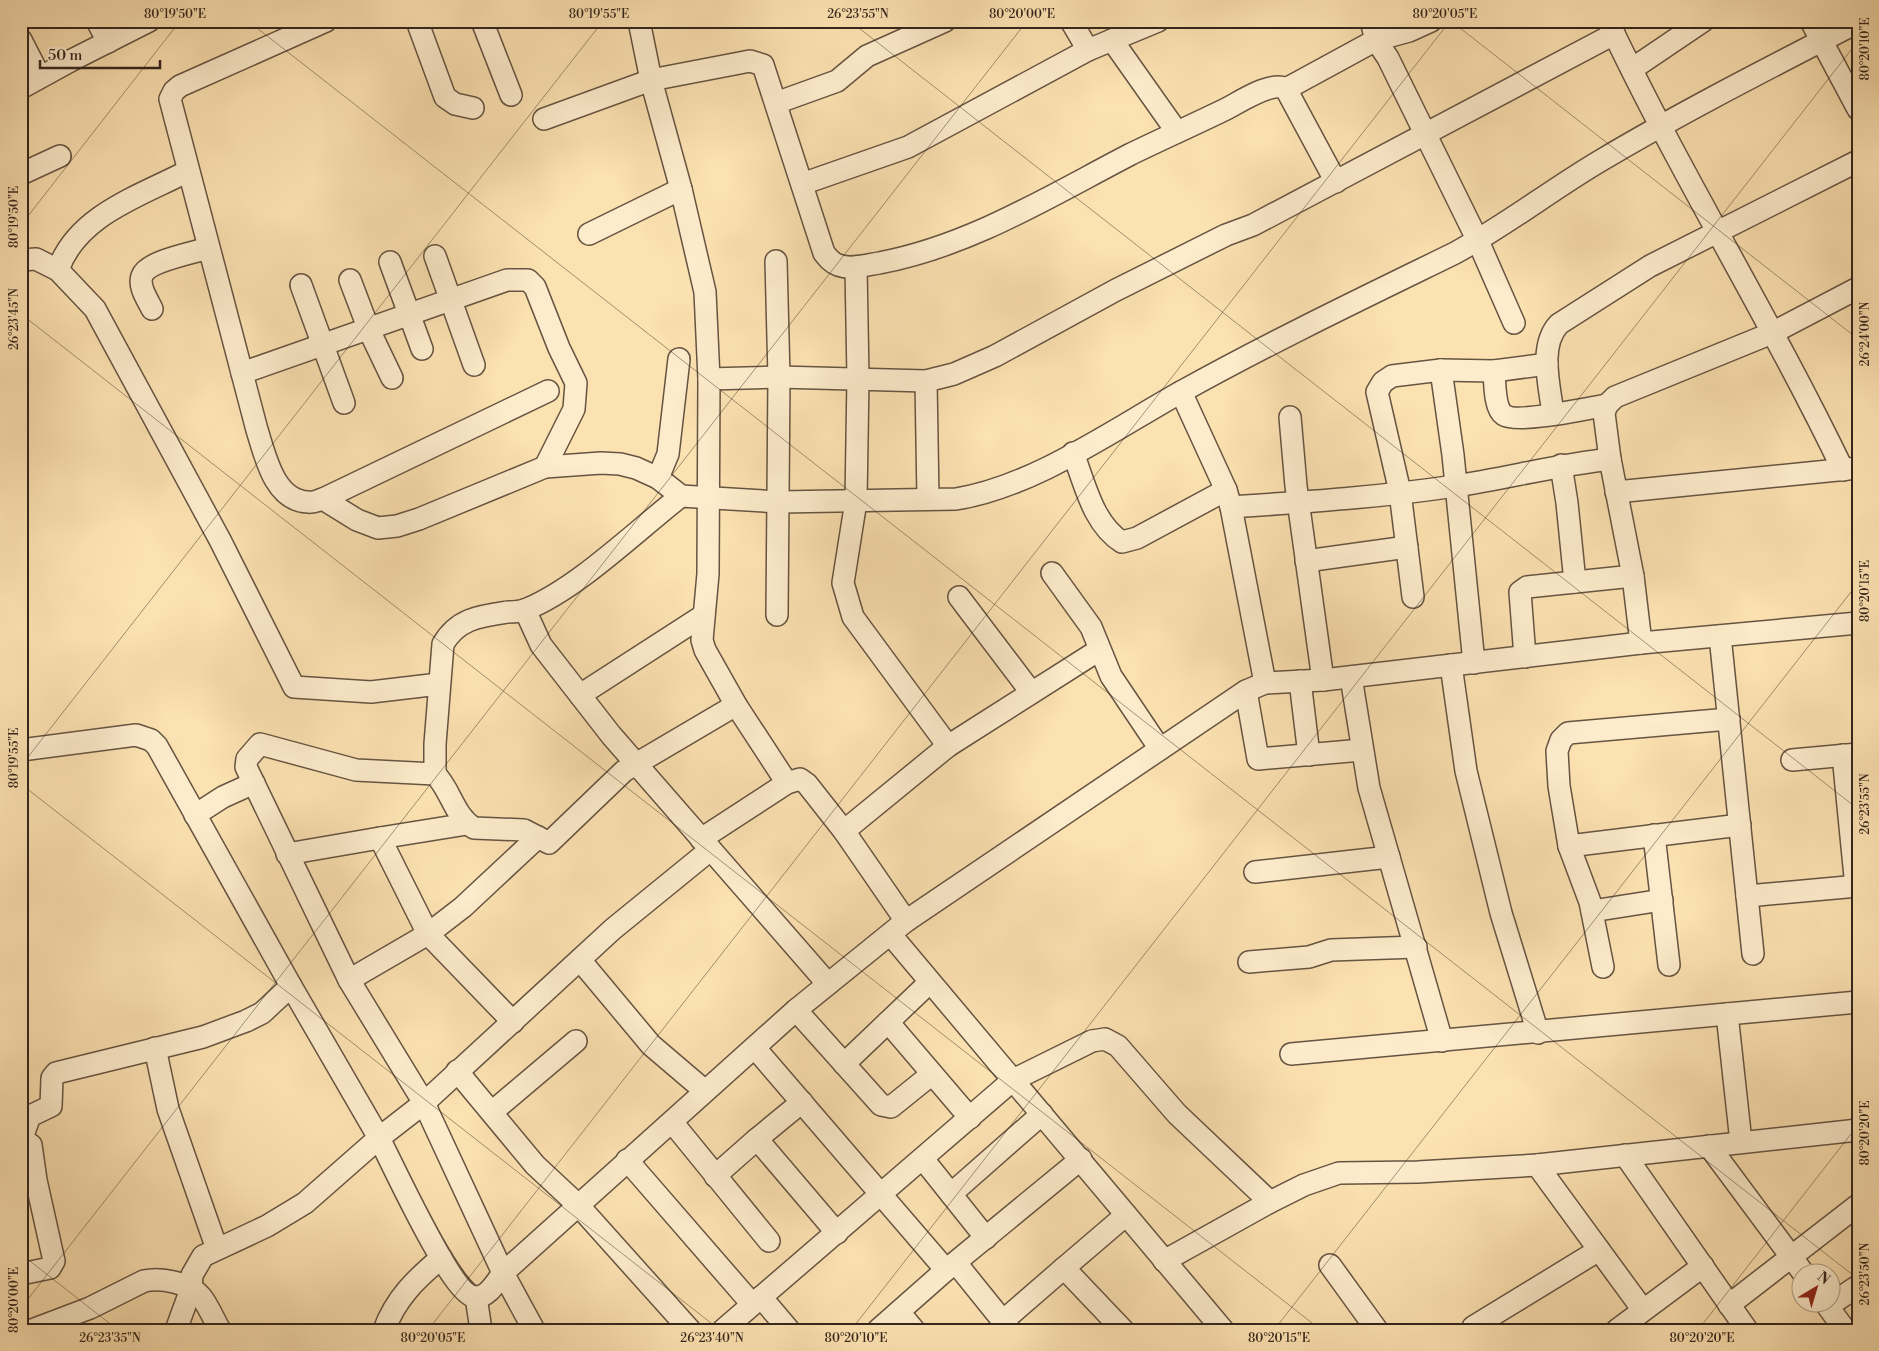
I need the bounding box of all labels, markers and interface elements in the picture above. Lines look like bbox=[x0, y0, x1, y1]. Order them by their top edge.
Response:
text: 80°19'50"E bbox=[144, 7, 206, 22]
text: 80°19'55"E bbox=[569, 7, 629, 22]
text: 26°23'55"N bbox=[827, 7, 889, 22]
text: 80°20'00"E bbox=[989, 7, 1055, 22]
text: 80°20'05"E bbox=[1413, 7, 1477, 22]
text: 80°20'10"E bbox=[1858, 18, 1873, 80]
scale bar bbox=[40, 38, 160, 70]
text: 50 m bbox=[48, 46, 82, 65]
text: 80°19'50"E bbox=[7, 186, 22, 248]
text: 26°23'45"N bbox=[7, 288, 22, 350]
text: 26°24'00"N bbox=[1858, 302, 1873, 366]
text: 80°20'15"E bbox=[1858, 560, 1873, 622]
text: 80°19'55"E bbox=[7, 728, 22, 788]
text: 26°23'55"N bbox=[1858, 773, 1873, 835]
text: 80°20'20"E bbox=[1858, 1101, 1873, 1165]
text: 26°23'50"N bbox=[1858, 1243, 1873, 1305]
north arrow bbox=[1792, 1264, 1842, 1314]
text: 80°20'00"E bbox=[7, 1267, 22, 1333]
text: N bbox=[1813, 1268, 1833, 1289]
text: 26°23'35"N bbox=[79, 1331, 141, 1346]
text: 80°20'05"E bbox=[401, 1331, 465, 1346]
text: 26°23'40"N bbox=[680, 1331, 744, 1346]
text: 80°20'10"E bbox=[825, 1331, 887, 1346]
text: 80°20'15"E bbox=[1248, 1331, 1310, 1346]
text: 80°20'20"E bbox=[1670, 1331, 1734, 1346]

